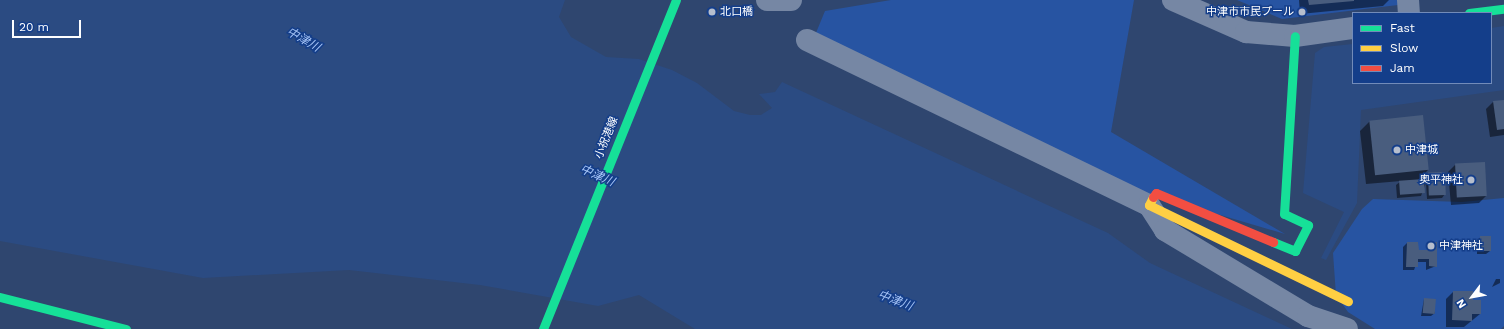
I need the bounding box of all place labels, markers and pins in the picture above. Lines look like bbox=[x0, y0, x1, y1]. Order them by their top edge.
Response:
place label: 北口橋 bbox=[720, 5, 753, 19]
place label: 中津市市民プール bbox=[1206, 5, 1294, 19]
marker: 北口橋 bbox=[707, 7, 717, 17]
marker: 中津市市民プール bbox=[1297, 7, 1307, 17]
place label: 中津城 bbox=[1405, 143, 1438, 157]
marker: 中津城 bbox=[1392, 145, 1402, 155]
place label: 奥平神社 bbox=[1419, 173, 1463, 187]
marker: 奥平神社 bbox=[1466, 175, 1476, 185]
place label: 中津神社 bbox=[1439, 239, 1483, 253]
marker: 中津神社 bbox=[1426, 241, 1436, 251]

